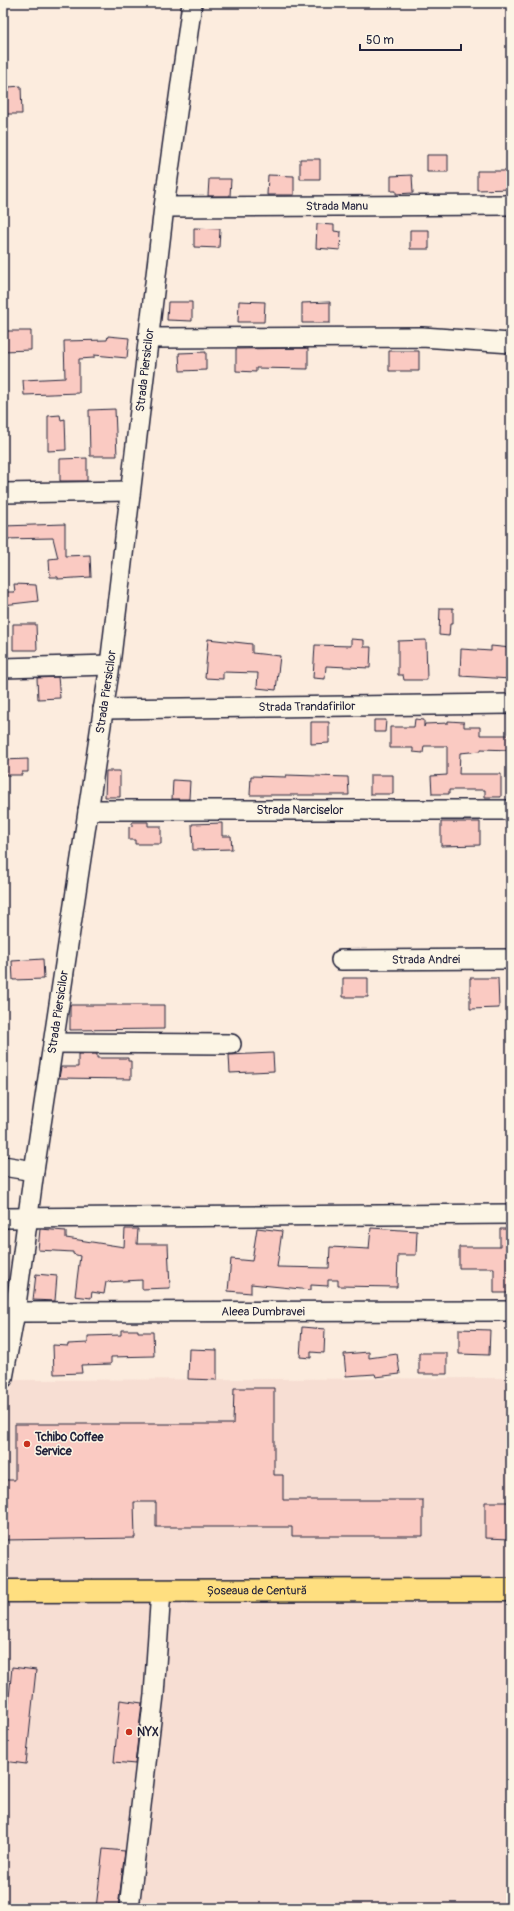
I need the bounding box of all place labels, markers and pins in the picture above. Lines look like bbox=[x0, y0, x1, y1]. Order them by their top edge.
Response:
place label: Tchibo Coffee Service bbox=[34, 1430, 104, 1459]
marker: Tchibo Coffee Service bbox=[22, 1439, 32, 1449]
place label: NYX bbox=[137, 1725, 159, 1740]
marker: NYX bbox=[124, 1727, 134, 1737]

